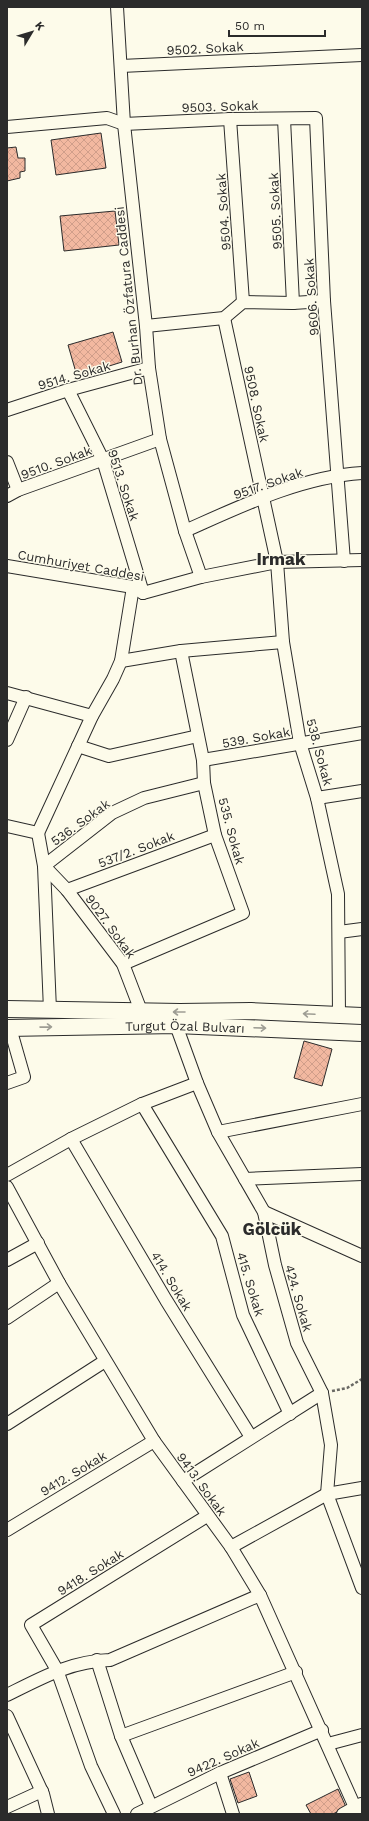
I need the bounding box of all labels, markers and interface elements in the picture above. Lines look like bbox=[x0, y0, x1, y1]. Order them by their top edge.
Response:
north arrow bbox=[12, 12, 52, 52]
scale bar bbox=[229, 12, 325, 38]
text: K bbox=[32, 19, 47, 33]
text: 50 m bbox=[235, 19, 265, 33]
street label: 9502. Sokak bbox=[166, 39, 245, 58]
street label: 9503. Sokak bbox=[181, 98, 259, 115]
street label: 9505. Sokak bbox=[266, 171, 285, 250]
street label: 9504. Sokak bbox=[213, 172, 234, 251]
street label: Dr. Burhan Özfatura Caddesi bbox=[112, 206, 145, 386]
street label: 9606. Sokak bbox=[301, 257, 322, 336]
street label: 9514. Sokak bbox=[36, 358, 113, 393]
street label: 9508. Sokak bbox=[241, 365, 272, 444]
street label: 9510. Sokak bbox=[19, 442, 94, 482]
street label: 9513. Sokak bbox=[105, 448, 142, 523]
street label: 9517. Sokak bbox=[231, 464, 306, 502]
street label: Cumhuriyet Caddesi bbox=[16, 547, 145, 584]
district label: Irmak bbox=[256, 549, 306, 569]
street label: 538. Sokak bbox=[303, 717, 336, 788]
street label: 539. Sokak bbox=[221, 724, 292, 751]
street label: 536. Sokak bbox=[48, 796, 113, 849]
street label: 535. Sokak bbox=[215, 796, 248, 867]
street label: 537/2. Sokak bbox=[96, 828, 177, 871]
street label: 9027. Sokak bbox=[82, 891, 139, 962]
one-way arrow bbox=[173, 1008, 186, 1016]
one-way arrow bbox=[303, 1010, 316, 1018]
street label: Turgut Özal Bulvarı bbox=[125, 1018, 245, 1036]
one-way arrow bbox=[39, 1023, 52, 1031]
one-way arrow bbox=[253, 1025, 266, 1032]
district label: Gölcük bbox=[243, 1219, 302, 1239]
street label: 414. Sokak bbox=[148, 1249, 195, 1314]
street label: 415. Sokak bbox=[234, 1250, 268, 1319]
street label: 424. Sokak bbox=[282, 1263, 315, 1334]
street label: 9412. Sokak bbox=[38, 1448, 110, 1499]
street label: 9413. Sokak bbox=[174, 1450, 230, 1519]
street label: 9418. Sokak bbox=[55, 1546, 127, 1599]
street label: 9422. Sokak bbox=[185, 1735, 262, 1780]

